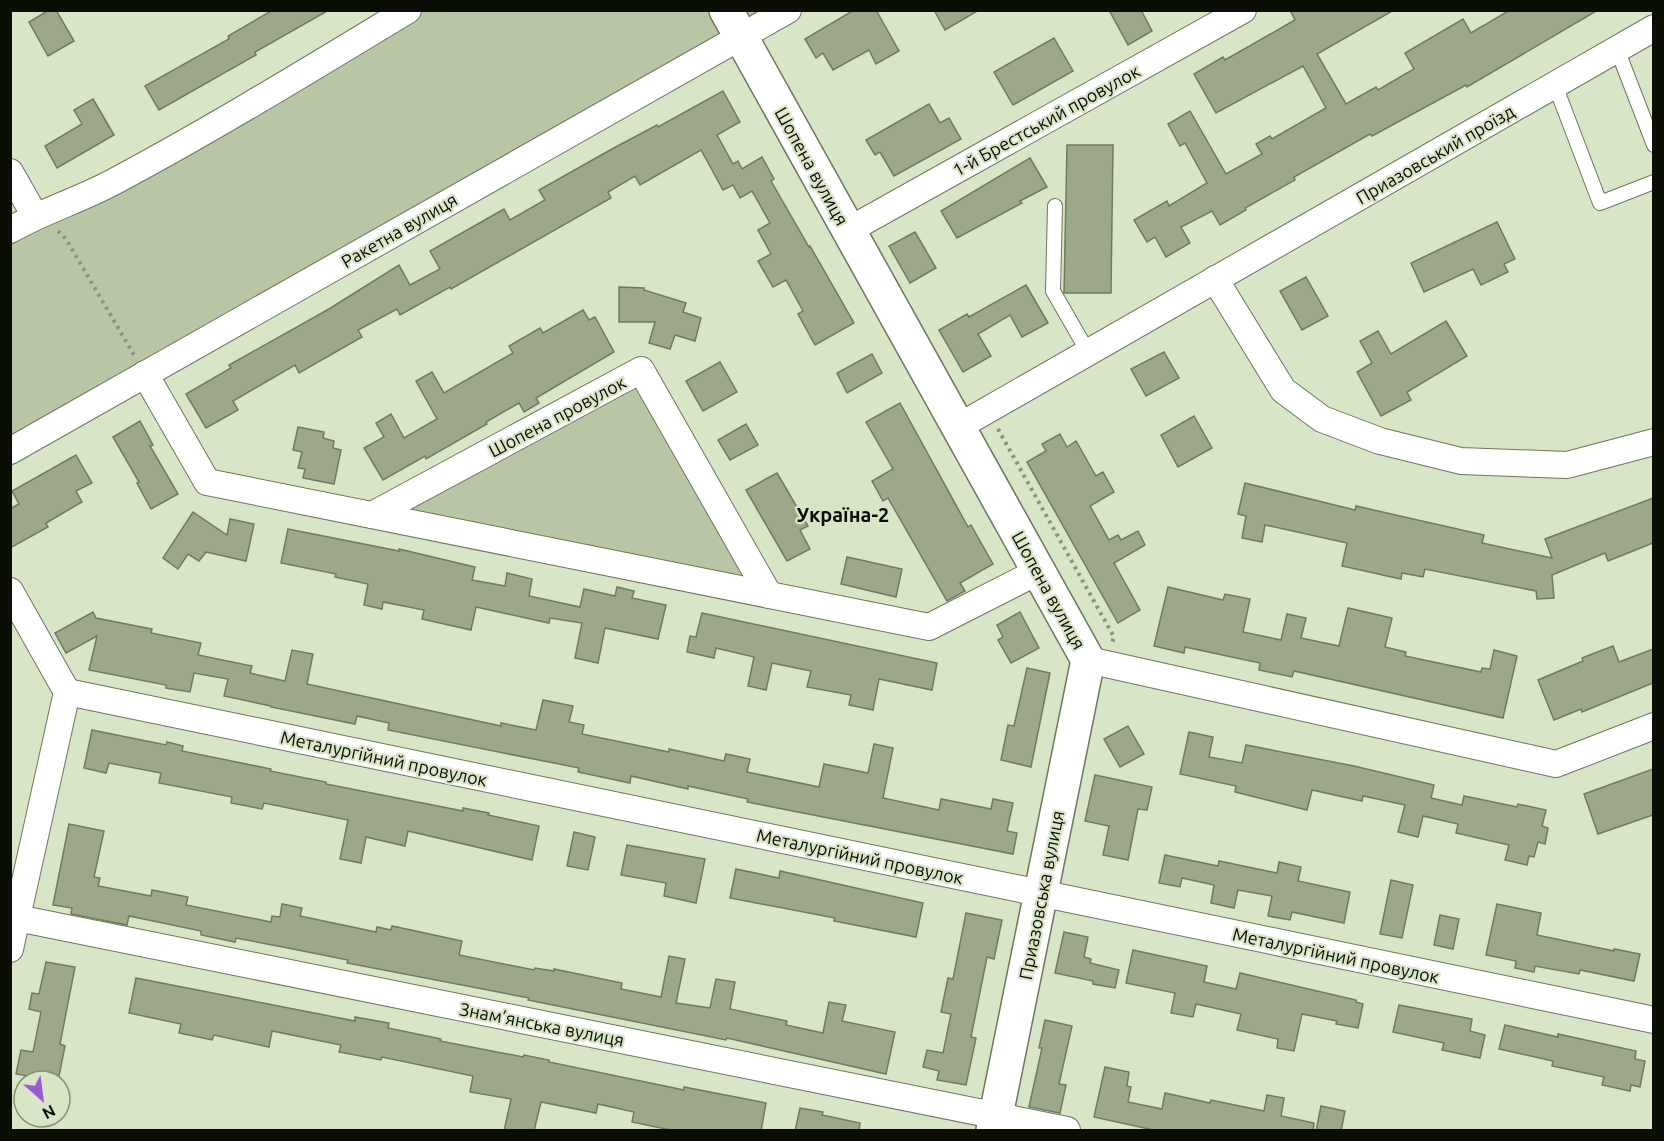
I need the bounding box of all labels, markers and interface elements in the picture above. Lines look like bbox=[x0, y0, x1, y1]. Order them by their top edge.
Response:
street label: 1-й Брестський провулок bbox=[949, 60, 1143, 180]
street label: Приазовський проїзд bbox=[1352, 100, 1518, 207]
street label: Шопена вулиця bbox=[771, 104, 853, 228]
street label: Ракетна вулиця bbox=[338, 189, 460, 271]
street label: Шопена провулок bbox=[485, 371, 629, 461]
district label: Україна-2 bbox=[797, 503, 889, 526]
street label: Шопена вулиця bbox=[1008, 528, 1090, 652]
street label: Металургійний провулок bbox=[279, 726, 489, 790]
street label: Приазовська вулиця bbox=[1015, 809, 1067, 981]
street label: Металургійний провулок bbox=[755, 824, 965, 888]
street label: Металургійний провулок bbox=[1231, 923, 1441, 987]
street label: Знам’янська вулиця bbox=[458, 998, 626, 1050]
north arrow bbox=[12, 1069, 72, 1129]
text: N bbox=[40, 1101, 59, 1123]

